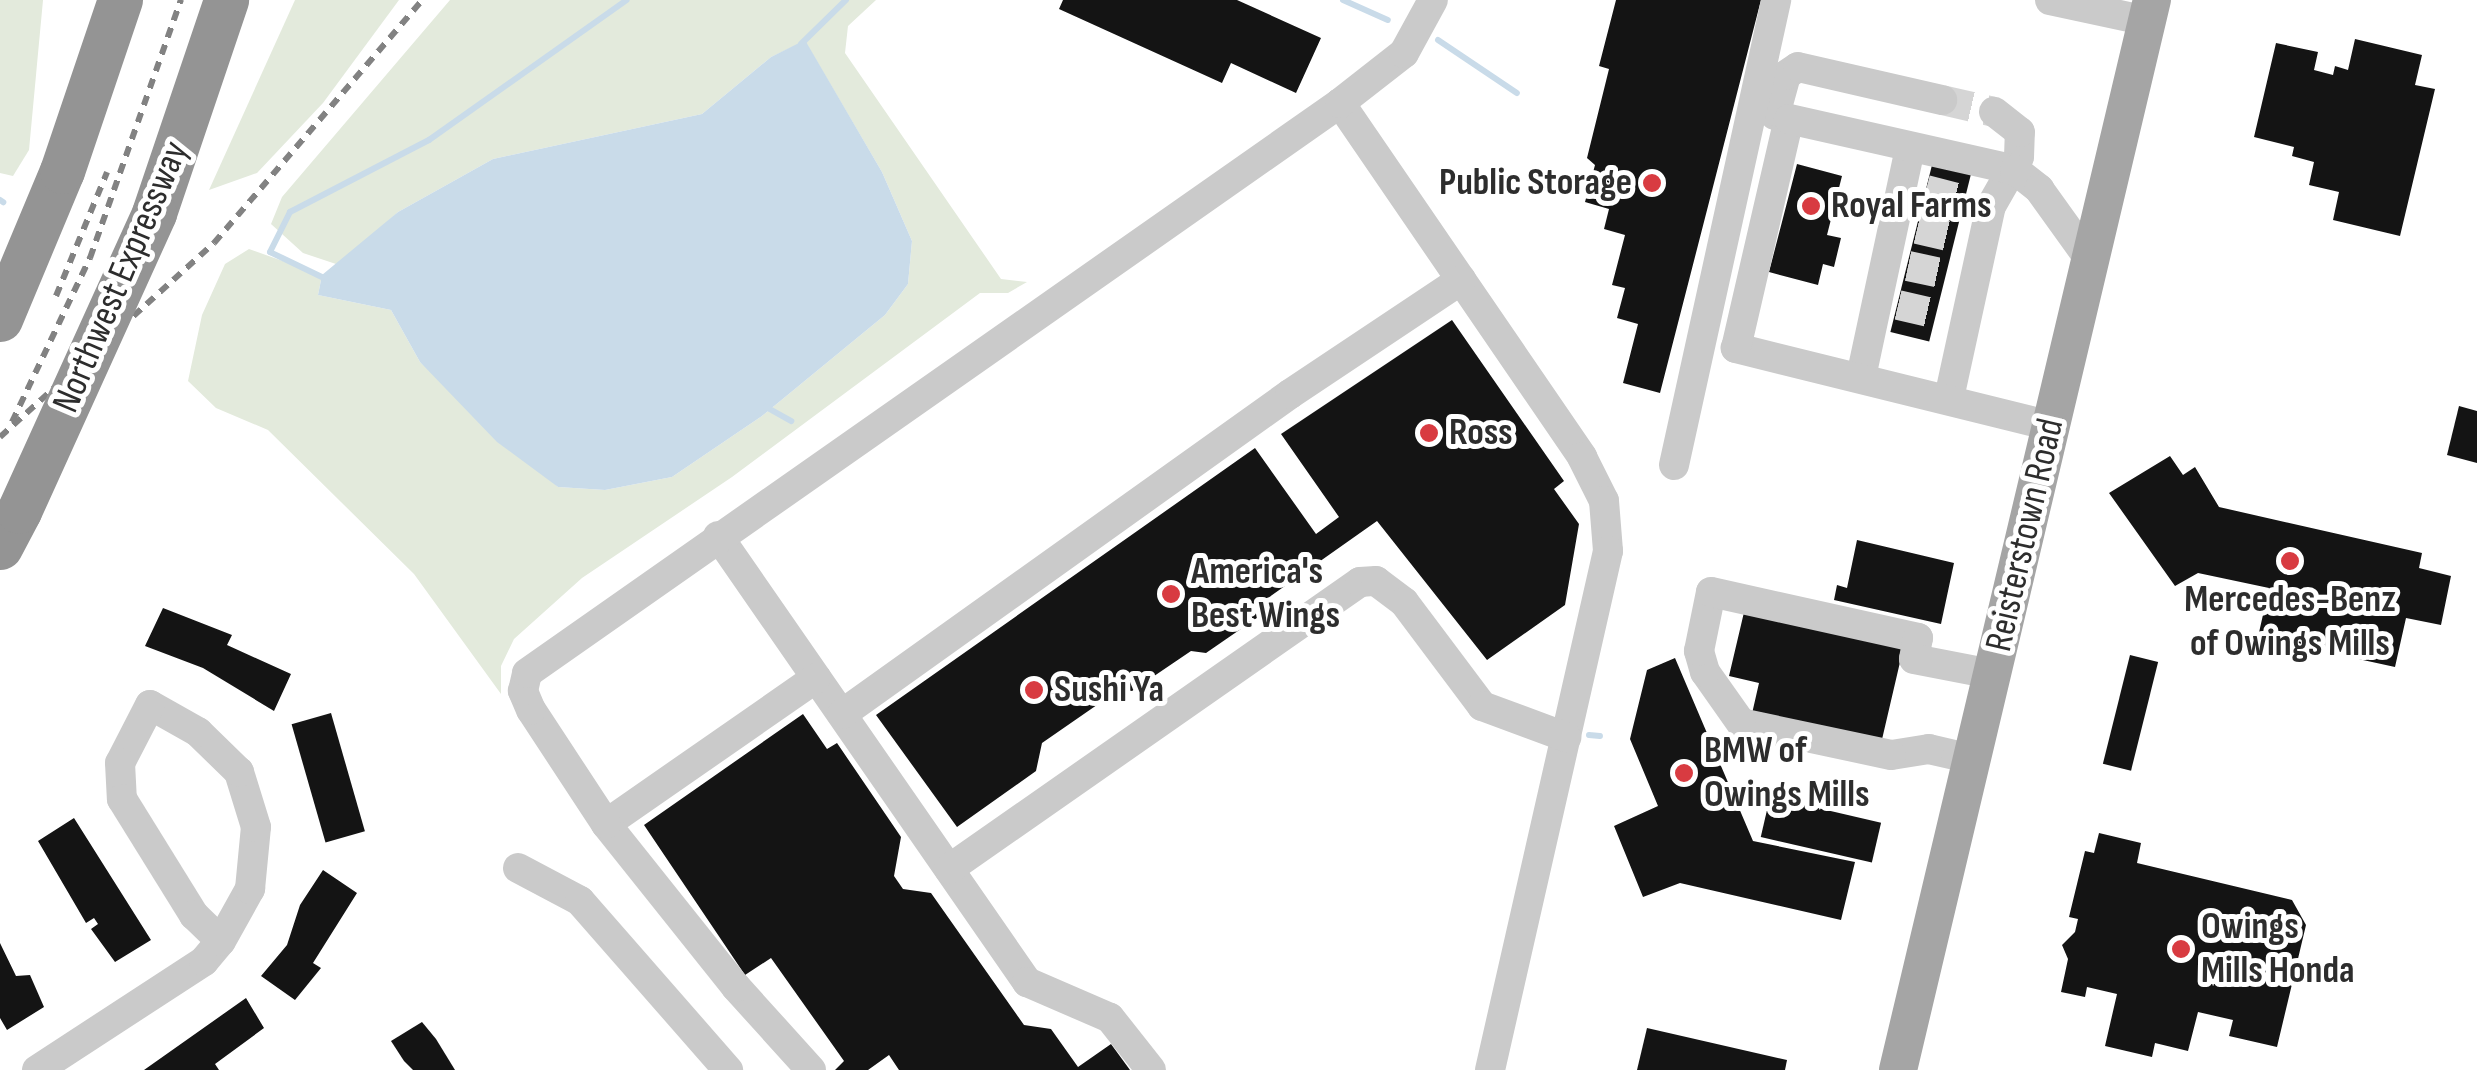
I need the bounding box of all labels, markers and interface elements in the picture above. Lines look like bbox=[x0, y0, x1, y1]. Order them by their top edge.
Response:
street label: Northwest Expressway bbox=[43, 135, 199, 419]
place label: Public Storage bbox=[1439, 160, 1632, 206]
marker: Public Storage bbox=[1641, 172, 1663, 194]
place label: Royal Farms bbox=[1831, 183, 1992, 229]
marker: Royal Farms bbox=[1800, 195, 1822, 217]
place label: Ross bbox=[1449, 410, 1513, 456]
street label: Reisterstown Road bbox=[1976, 414, 2074, 656]
marker: Ross bbox=[1418, 422, 1440, 444]
place label: America's Best Wings bbox=[1191, 549, 1340, 638]
marker: Mercedes-Benz of Owings Mills bbox=[2279, 550, 2301, 572]
place label: Mercedes-Benz of Owings Mills bbox=[2184, 577, 2396, 666]
marker: America's Best Wings bbox=[1160, 583, 1182, 605]
place label: Sushi Ya bbox=[1054, 667, 1164, 713]
marker: Sushi Ya bbox=[1023, 679, 1045, 701]
place label: BMW of Owings Mills bbox=[1704, 728, 1870, 818]
marker: BMW of Owings Mills bbox=[1673, 762, 1695, 784]
place label: Owings Mills Honda bbox=[2201, 904, 2355, 994]
marker: Owings Mills Honda bbox=[2170, 938, 2192, 960]

